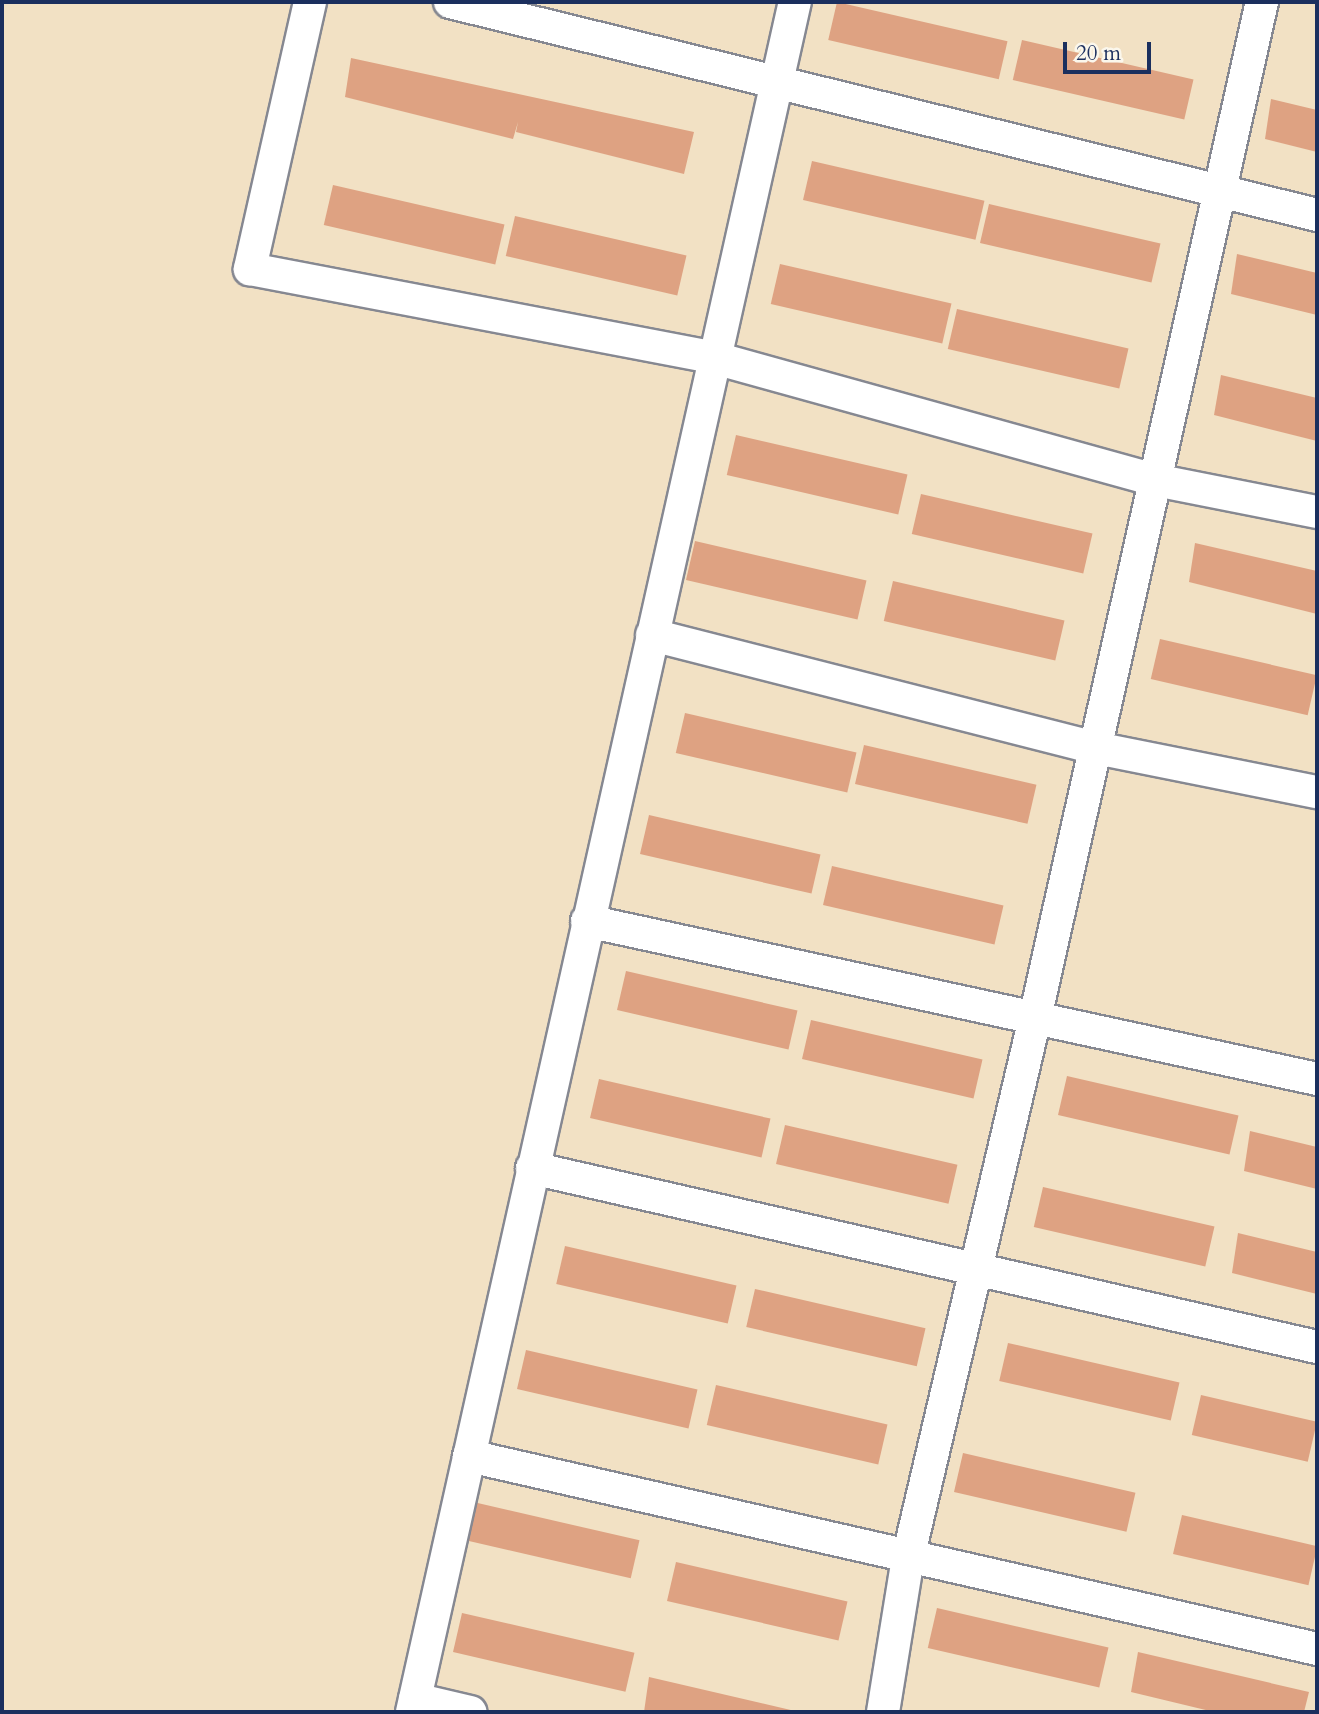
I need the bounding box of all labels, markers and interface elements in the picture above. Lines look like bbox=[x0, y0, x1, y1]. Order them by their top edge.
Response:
scale bar bbox=[1067, 28, 1154, 72]
text: 20 m bbox=[1076, 39, 1121, 68]

